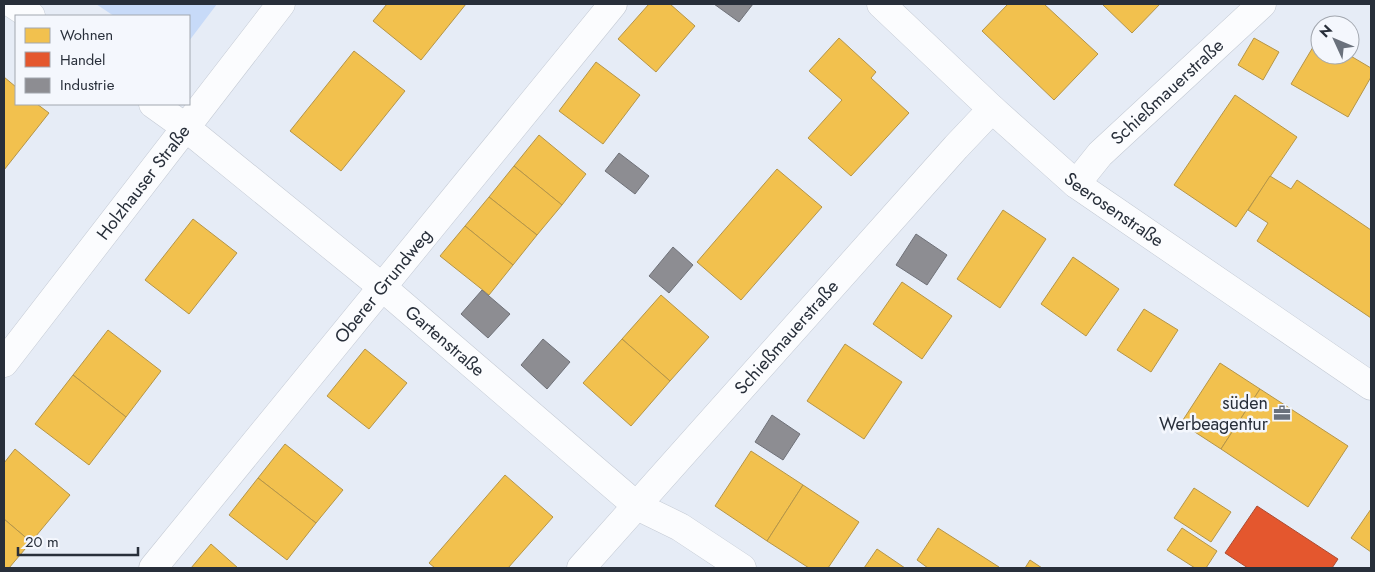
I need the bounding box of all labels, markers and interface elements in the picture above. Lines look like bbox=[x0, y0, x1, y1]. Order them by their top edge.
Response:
legend bbox=[15, 15, 190, 105]
north arrow bbox=[1310, 15, 1360, 65]
text: N bbox=[1315, 20, 1337, 42]
text: Wohnen bbox=[60, 24, 113, 46]
street label: Schießmauerstraße bbox=[1105, 33, 1229, 151]
text: Handel bbox=[60, 49, 106, 71]
text: Industrie bbox=[60, 74, 115, 96]
street label: Holzhauser Straße bbox=[90, 119, 196, 246]
street label: Seerosenstraße bbox=[1058, 166, 1169, 253]
street label: Oberer Grundweg bbox=[328, 223, 438, 349]
street label: Schießmauerstraße bbox=[728, 274, 845, 400]
street label: Gartenstraße bbox=[399, 299, 490, 383]
place label: süden Werbeagentur bbox=[1159, 390, 1269, 437]
office icon: süden Werbeagentur bbox=[1272, 403, 1292, 423]
scale bar bbox=[18, 524, 138, 556]
text: 20 m bbox=[25, 531, 59, 553]

